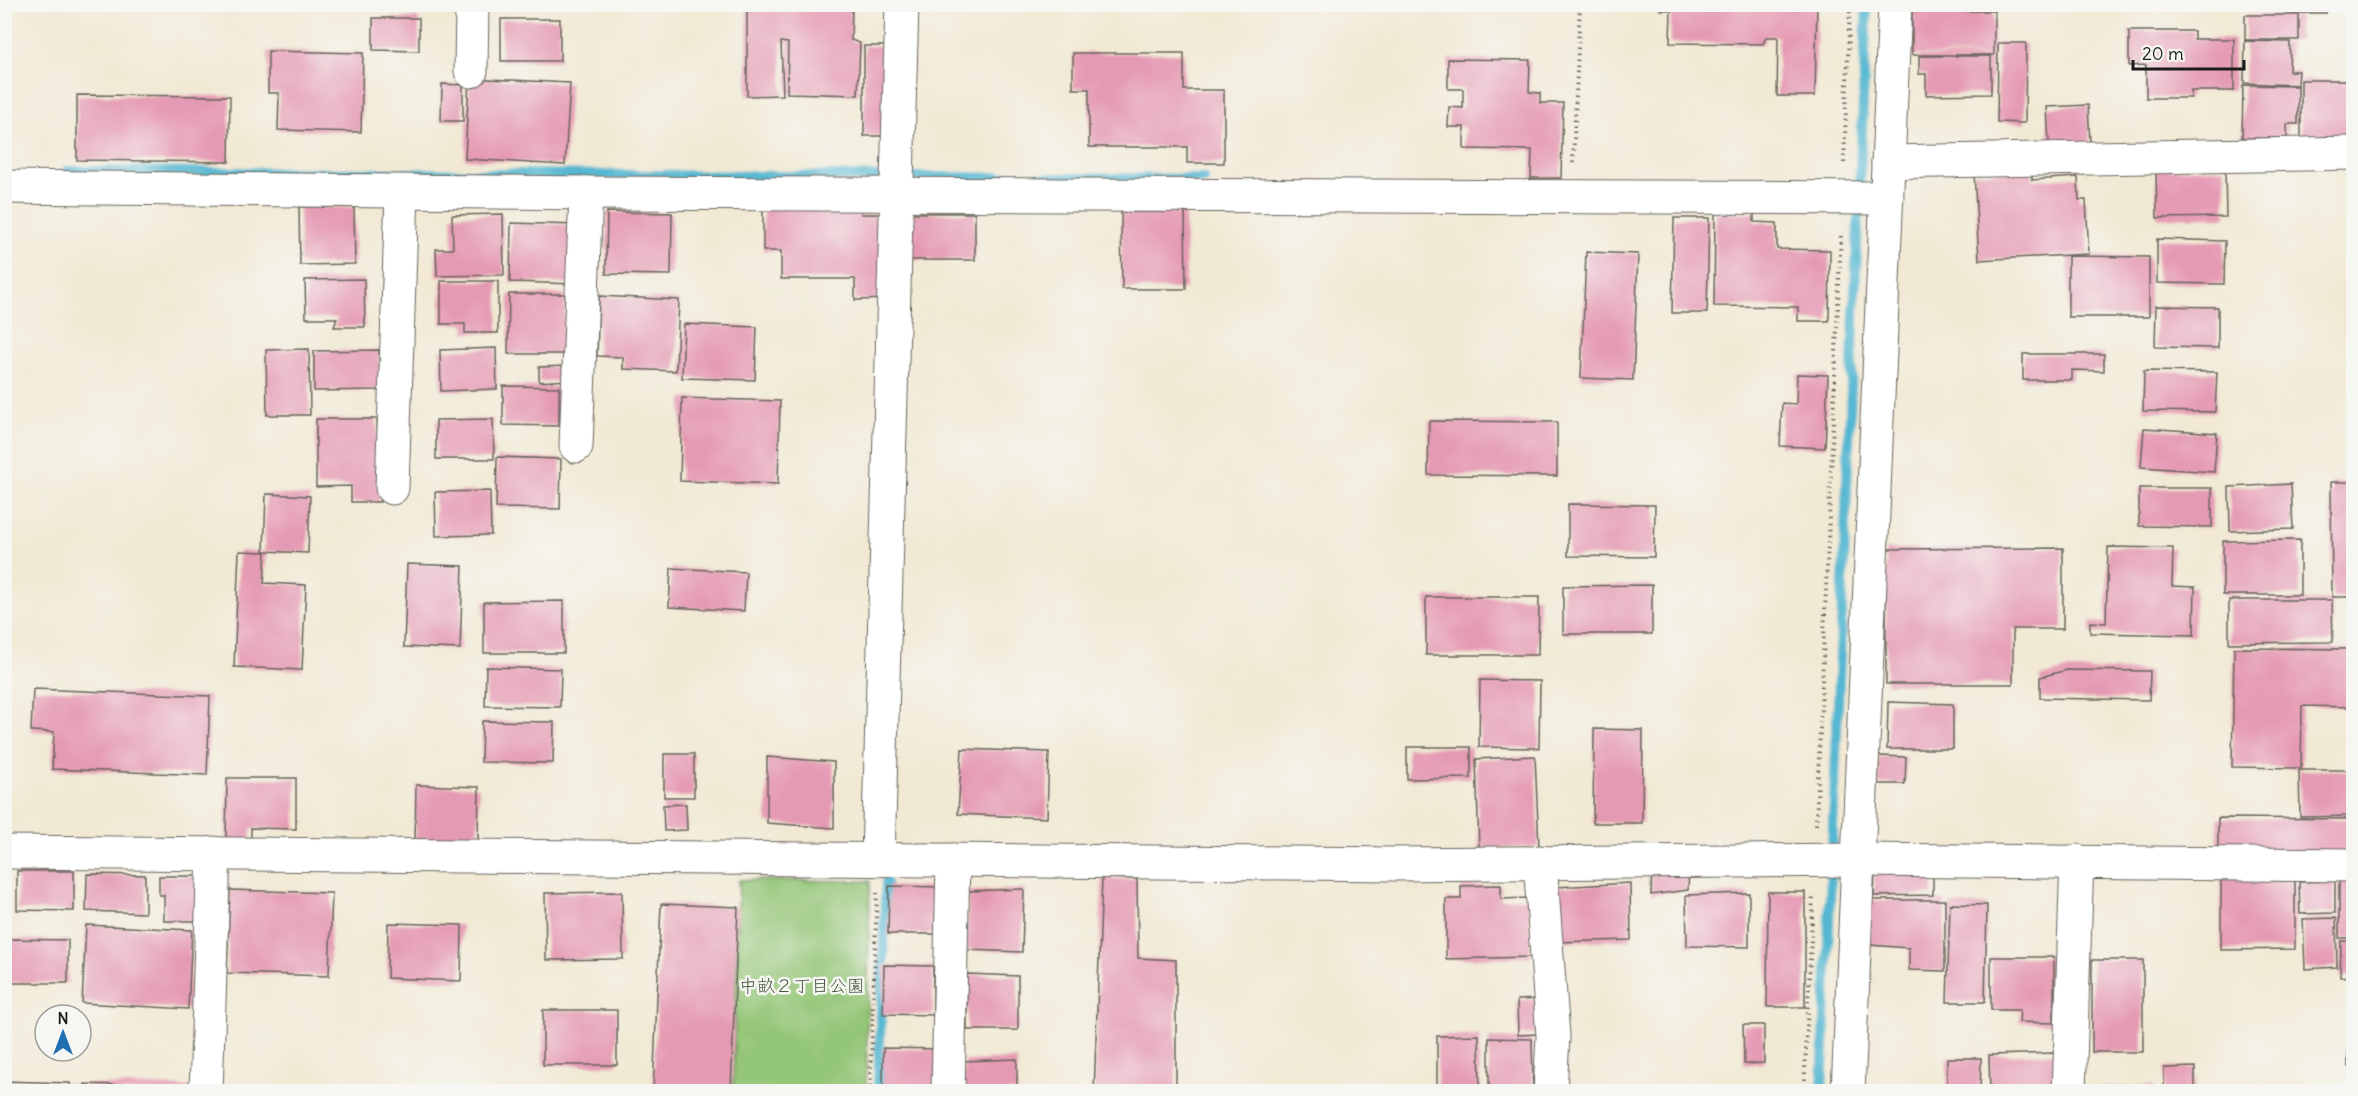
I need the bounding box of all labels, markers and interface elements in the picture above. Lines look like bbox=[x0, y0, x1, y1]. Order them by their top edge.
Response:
scale bar bbox=[2133, 33, 2244, 71]
text: 20 m bbox=[2142, 42, 2184, 65]
park label: 中畝２丁目公園 bbox=[739, 974, 865, 997]
north arrow bbox=[33, 1003, 93, 1063]
text: N bbox=[57, 1008, 69, 1028]

